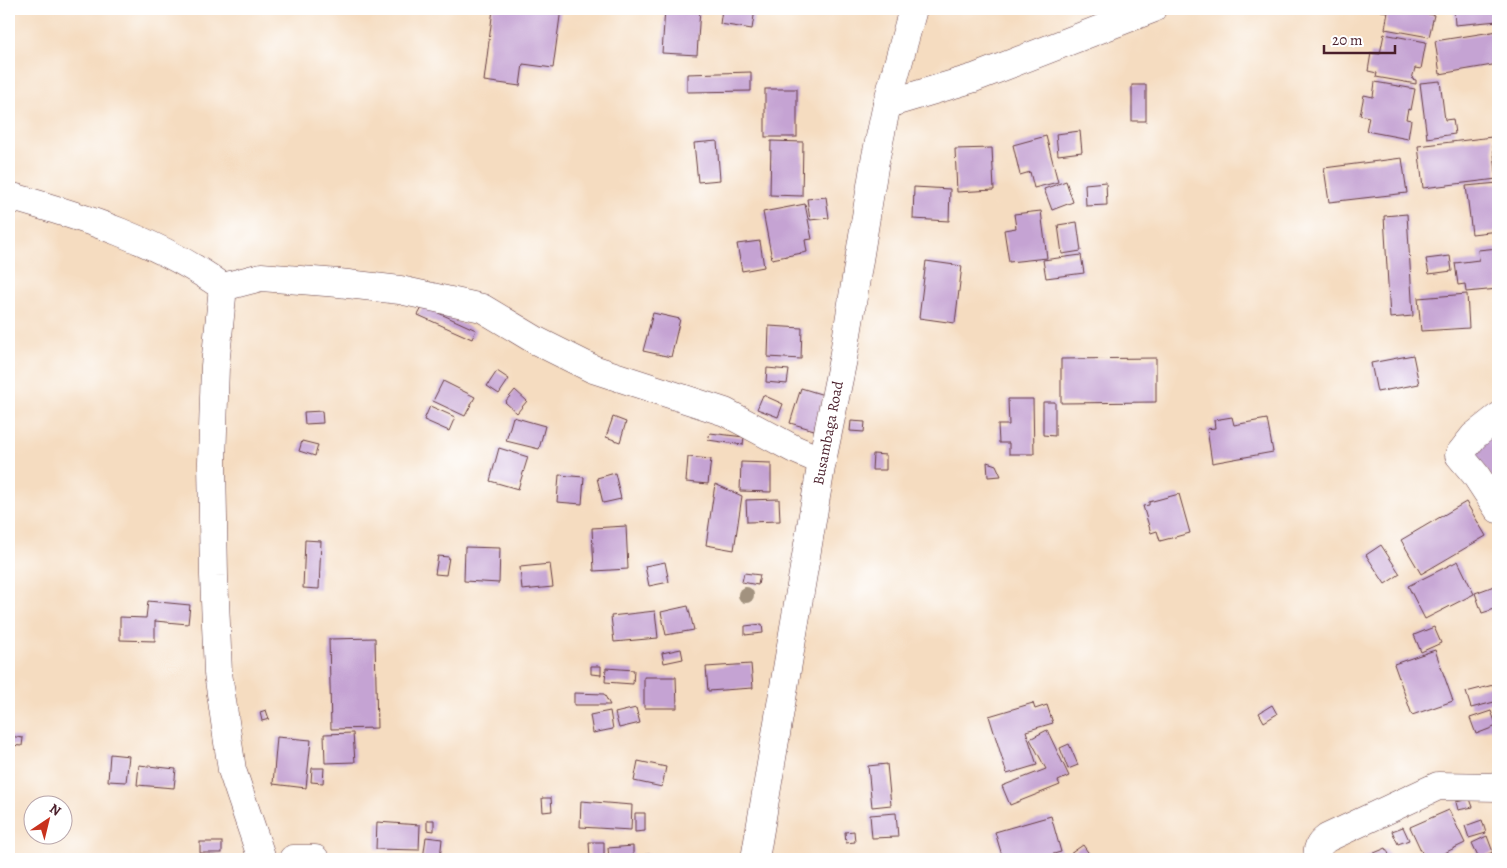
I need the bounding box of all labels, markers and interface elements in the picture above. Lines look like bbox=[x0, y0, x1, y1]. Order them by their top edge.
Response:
scale bar bbox=[1324, 22, 1396, 54]
text: 20 m bbox=[1332, 30, 1363, 50]
street label: Busambaga Road bbox=[808, 378, 848, 487]
north arrow bbox=[22, 796, 72, 846]
text: N bbox=[46, 799, 65, 820]

